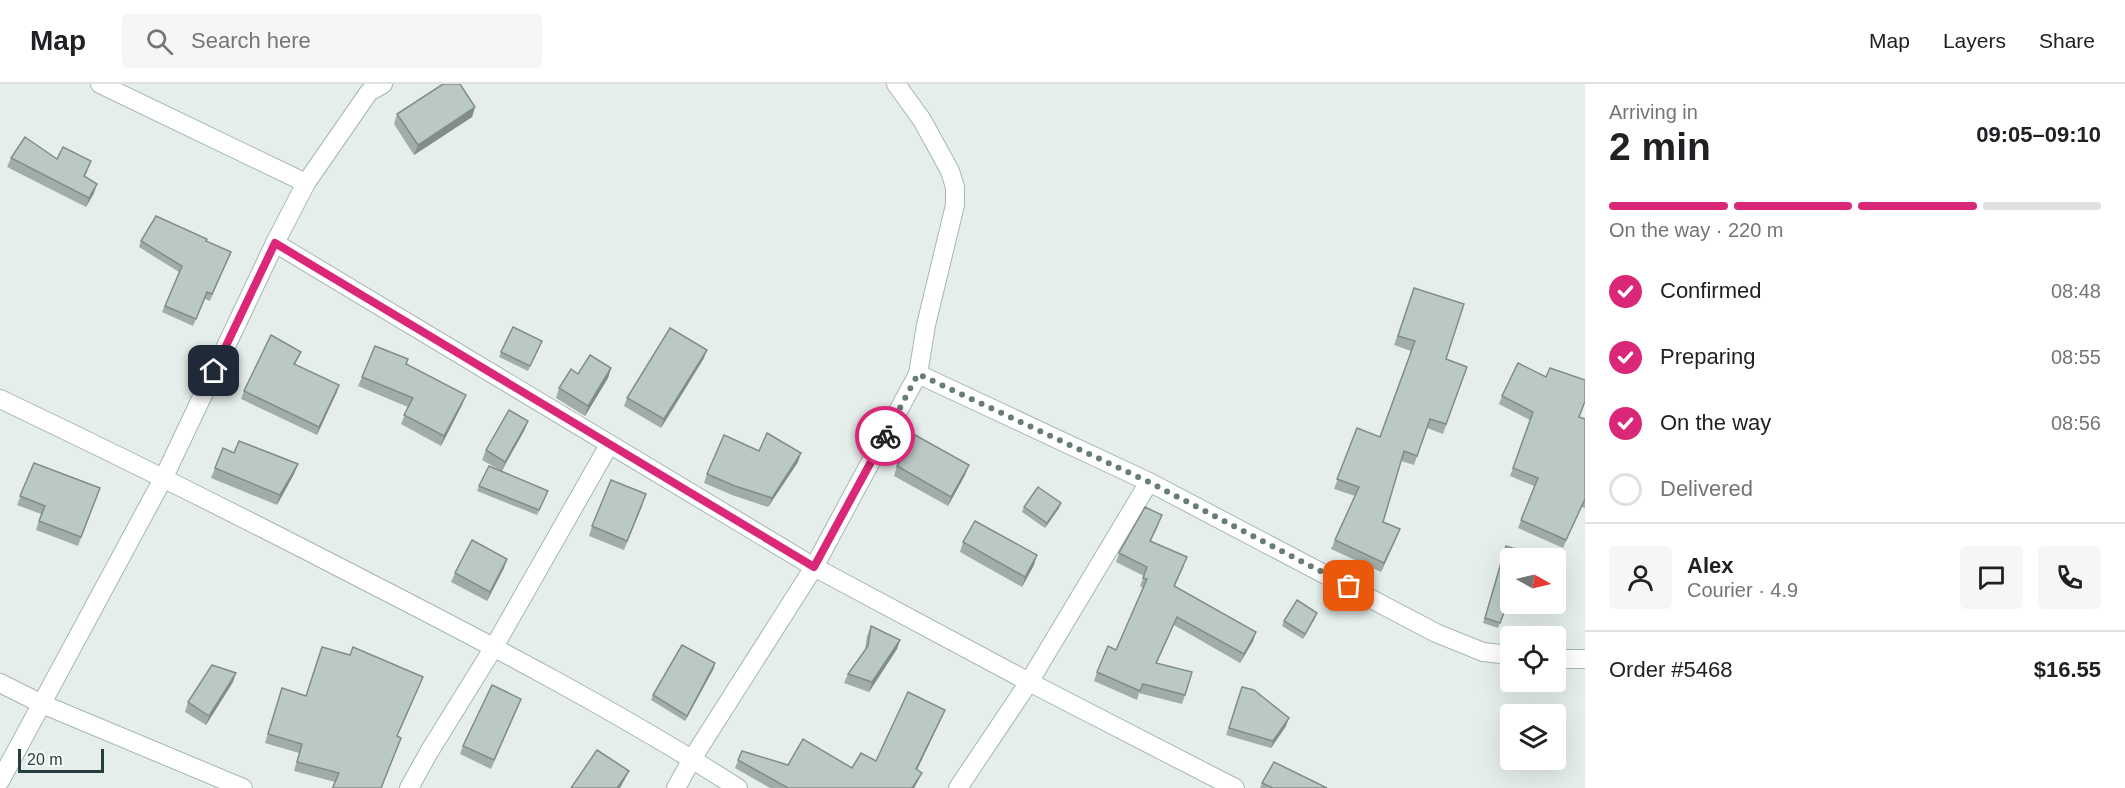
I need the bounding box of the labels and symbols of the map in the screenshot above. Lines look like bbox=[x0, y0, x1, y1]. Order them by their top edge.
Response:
pin bbox=[188, 345, 239, 396]
courier bbox=[855, 406, 915, 466]
north arrow bbox=[1500, 548, 1566, 614]
pin bbox=[1323, 560, 1374, 611]
scale bar bbox=[18, 746, 104, 774]

